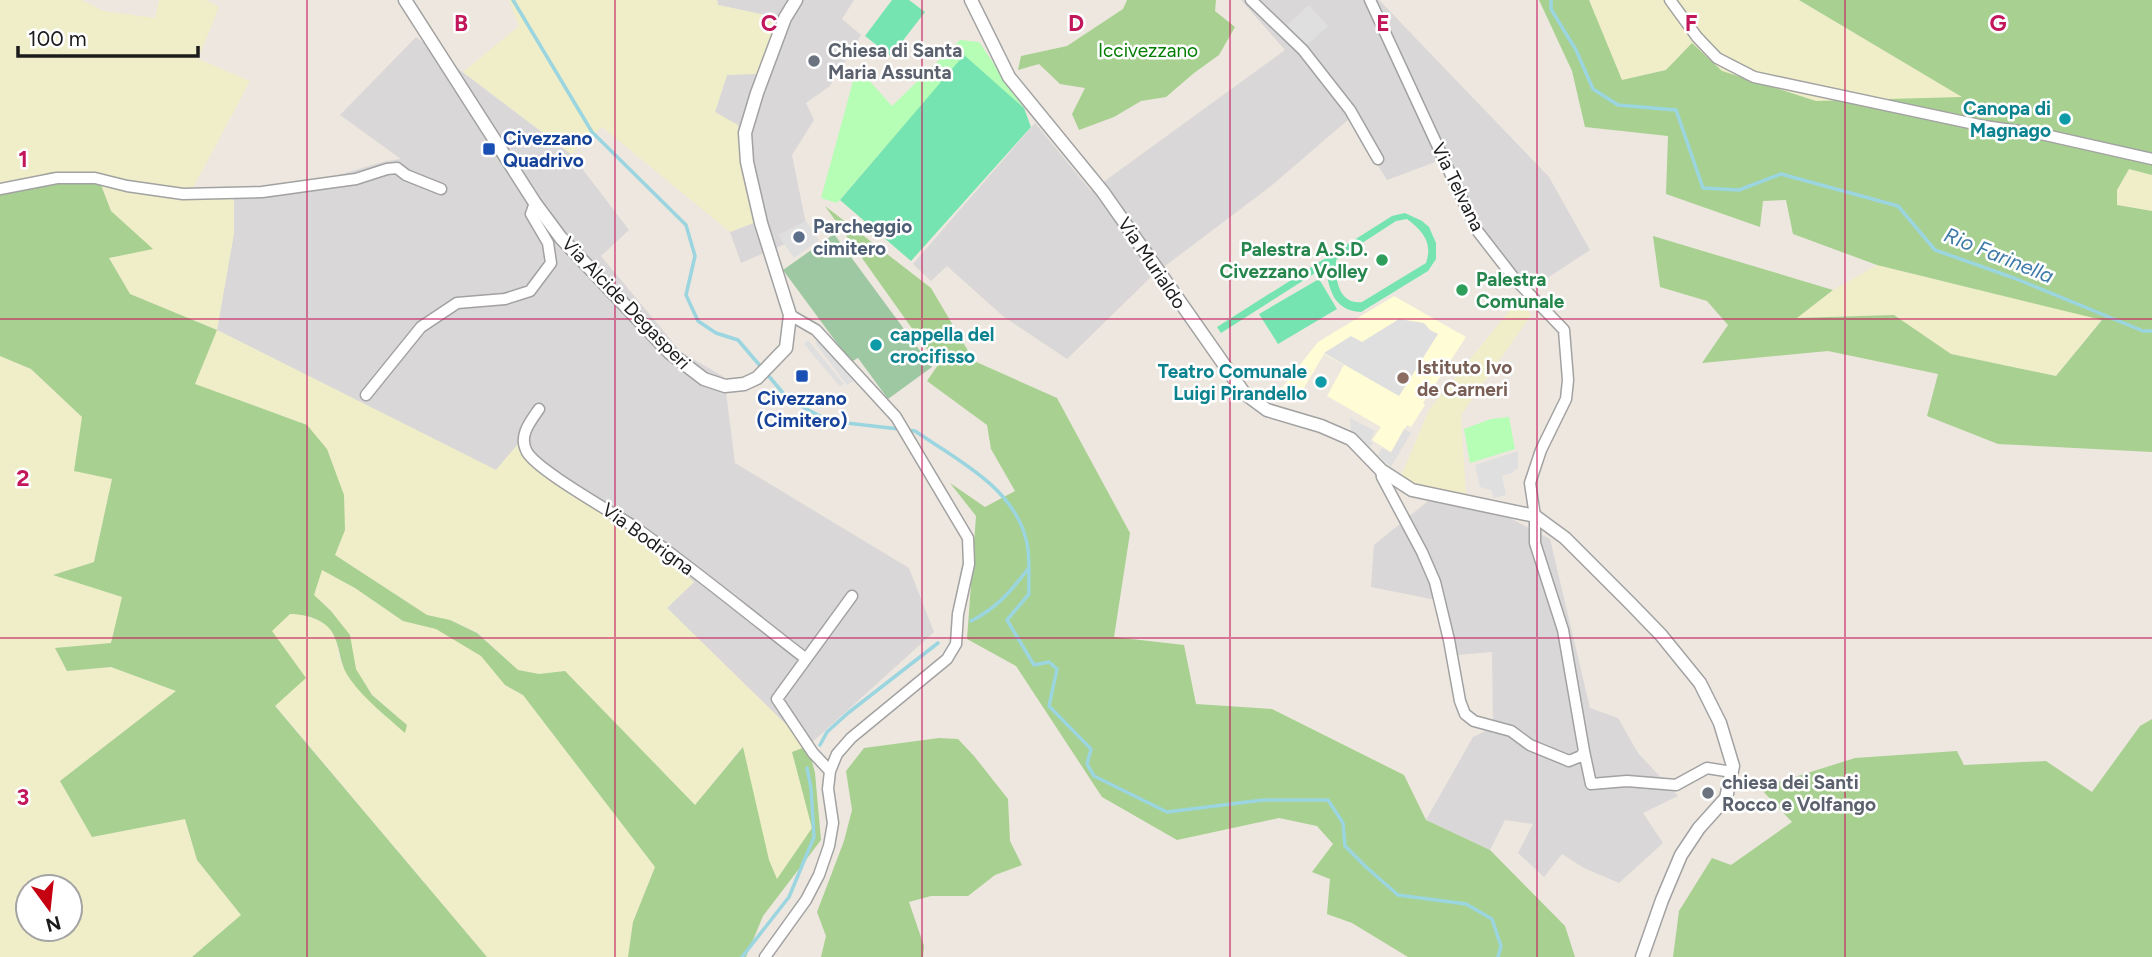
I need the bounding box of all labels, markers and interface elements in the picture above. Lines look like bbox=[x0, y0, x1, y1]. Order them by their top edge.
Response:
text: B bbox=[454, 9, 468, 37]
text: C bbox=[761, 9, 778, 37]
text: D bbox=[1068, 9, 1084, 37]
text: E bbox=[1376, 9, 1390, 37]
text: F bbox=[1685, 9, 1698, 37]
text: G bbox=[1989, 9, 2007, 37]
scale bar bbox=[18, 14, 198, 58]
text: 100 m bbox=[28, 26, 87, 51]
place label: Chiesa di Santa Maria Assunta bbox=[828, 39, 962, 84]
park label: Iccivezzano bbox=[1098, 39, 1198, 62]
marker: Chiesa di Santa Maria Assunta bbox=[806, 53, 822, 69]
place label: Canopa di Magnago bbox=[1963, 97, 2051, 142]
marker: Canopa di Magnago bbox=[2057, 111, 2073, 127]
place label: Civezzano Quadrivo bbox=[503, 127, 593, 172]
street label: Via Telvana bbox=[1427, 139, 1489, 235]
marker: Civezzano Quadrivo bbox=[481, 141, 497, 157]
text: 1 bbox=[18, 145, 28, 173]
street label: Via Murialdo bbox=[1113, 213, 1191, 313]
place label: Parcheggio cimitero bbox=[813, 215, 912, 260]
water label: Rio Farinella bbox=[1941, 222, 2057, 288]
marker: Parcheggio cimitero bbox=[791, 229, 807, 245]
street label: Via Alcide Degasperi bbox=[557, 232, 695, 374]
place label: Palestra A.S.D. Civezzano Volley bbox=[1219, 238, 1368, 283]
marker: Palestra A.S.D. Civezzano Volley bbox=[1374, 252, 1390, 268]
place label: Palestra Comunale bbox=[1476, 268, 1565, 313]
marker: Palestra Comunale bbox=[1454, 282, 1470, 298]
place label: cappella del crocifisso bbox=[890, 323, 994, 368]
marker: cappella del crocifisso bbox=[868, 337, 884, 353]
place label: Istituto Ivo de Carneri bbox=[1417, 356, 1512, 401]
place label: Teatro Comunale Luigi Pirandello bbox=[1158, 360, 1307, 405]
marker: Civezzano (Cimitero) bbox=[794, 368, 810, 384]
marker: Istituto Ivo de Carneri bbox=[1395, 370, 1411, 386]
marker: Teatro Comunale Luigi Pirandello bbox=[1313, 374, 1329, 390]
place label: Civezzano (Cimitero) bbox=[757, 387, 847, 432]
text: 2 bbox=[16, 464, 30, 492]
street label: Via Bodrigna bbox=[598, 498, 698, 580]
place label: chiesa dei Santi Rocco e Volfango bbox=[1722, 771, 1876, 816]
text: 3 bbox=[17, 783, 29, 811]
marker: chiesa dei Santi Rocco e Volfango bbox=[1700, 785, 1716, 801]
north arrow bbox=[14, 873, 84, 943]
text: N bbox=[43, 911, 63, 937]

